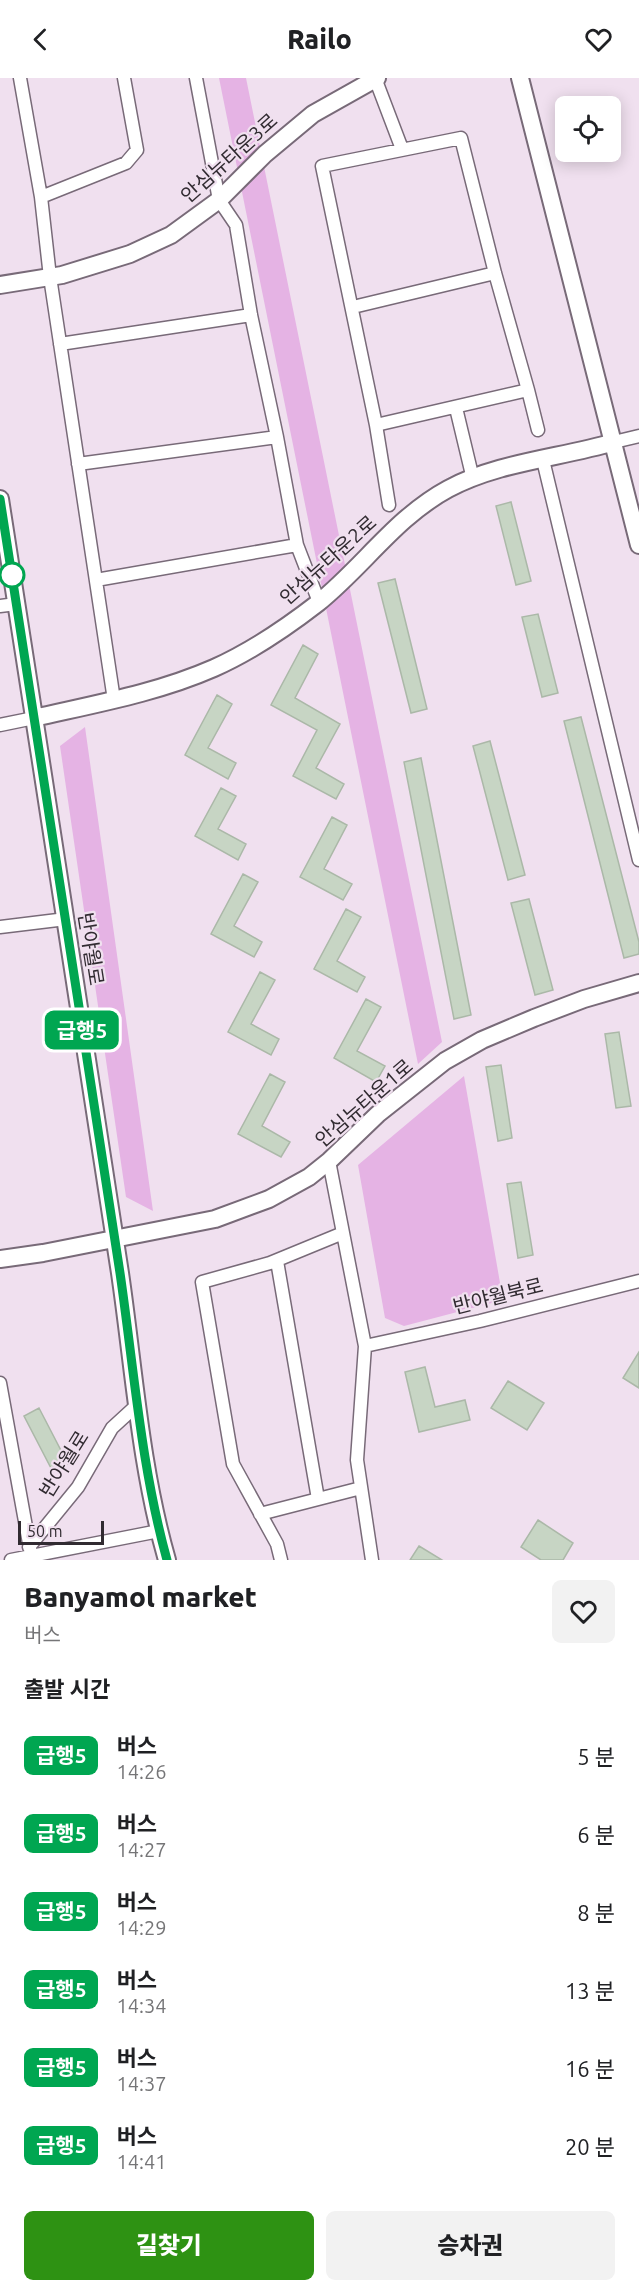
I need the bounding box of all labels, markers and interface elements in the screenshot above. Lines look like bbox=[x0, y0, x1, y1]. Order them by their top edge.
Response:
icon: back bbox=[24, 23, 57, 56]
icon: heart bbox=[582, 23, 615, 56]
text: Railo bbox=[287, 24, 352, 54]
map controls bbox=[555, 96, 621, 162]
button: locate bbox=[555, 96, 621, 162]
street label: 안심뉴타운3로 bbox=[176, 108, 282, 207]
street label: 안심뉴타운2로 bbox=[275, 510, 381, 609]
unlabelled marker bbox=[0, 562, 25, 588]
street label: 반야월로 bbox=[74, 911, 109, 987]
line badge: 급행5 bbox=[48, 1010, 116, 1050]
text: 급행5 bbox=[57, 1018, 107, 1042]
street label: 안심뉴타운1로 bbox=[310, 1054, 417, 1151]
street label: 반야월북로 bbox=[450, 1273, 545, 1318]
street label: 반야월로 bbox=[34, 1426, 93, 1501]
scale bar bbox=[18, 1518, 104, 1546]
text: 50 m bbox=[27, 1522, 63, 1540]
button: heart bbox=[552, 1580, 615, 1643]
text: Banyamol market bbox=[24, 1581, 257, 1612]
text: 버스 bbox=[24, 1623, 61, 1646]
text: 출발 시간 bbox=[24, 1676, 110, 1701]
text: 버스 bbox=[116, 1733, 157, 1758]
text: 급행5 bbox=[36, 1743, 86, 1767]
text: 5 분 bbox=[577, 1744, 615, 1769]
text: 14:26 bbox=[116, 1760, 167, 1783]
text: 버스 bbox=[116, 1811, 157, 1836]
text: 급행5 bbox=[36, 1821, 86, 1845]
text: 6 분 bbox=[577, 1822, 615, 1847]
text: 14:27 bbox=[116, 1838, 167, 1861]
text: 버스 bbox=[116, 1889, 157, 1914]
text: 급행5 bbox=[36, 1899, 86, 1923]
text: 8 분 bbox=[577, 1900, 615, 1925]
text: 14:29 bbox=[116, 1916, 167, 1939]
text: 버스 bbox=[116, 1967, 157, 1992]
text: 급행5 bbox=[36, 1977, 86, 2001]
text: 13 분 bbox=[565, 1978, 615, 2003]
text: 14:34 bbox=[116, 1994, 167, 2017]
text: 버스 bbox=[116, 2045, 157, 2070]
text: 급행5 bbox=[36, 2055, 86, 2079]
text: 16 분 bbox=[565, 2056, 615, 2081]
text: 14:37 bbox=[116, 2072, 167, 2095]
text: 버스 bbox=[116, 2123, 157, 2148]
text: 급행5 bbox=[36, 2133, 86, 2157]
text: 20 분 bbox=[565, 2134, 615, 2159]
text: 14:41 bbox=[116, 2150, 167, 2173]
button: 길찾기 bbox=[24, 2211, 314, 2280]
button: 승차권 bbox=[326, 2211, 615, 2280]

